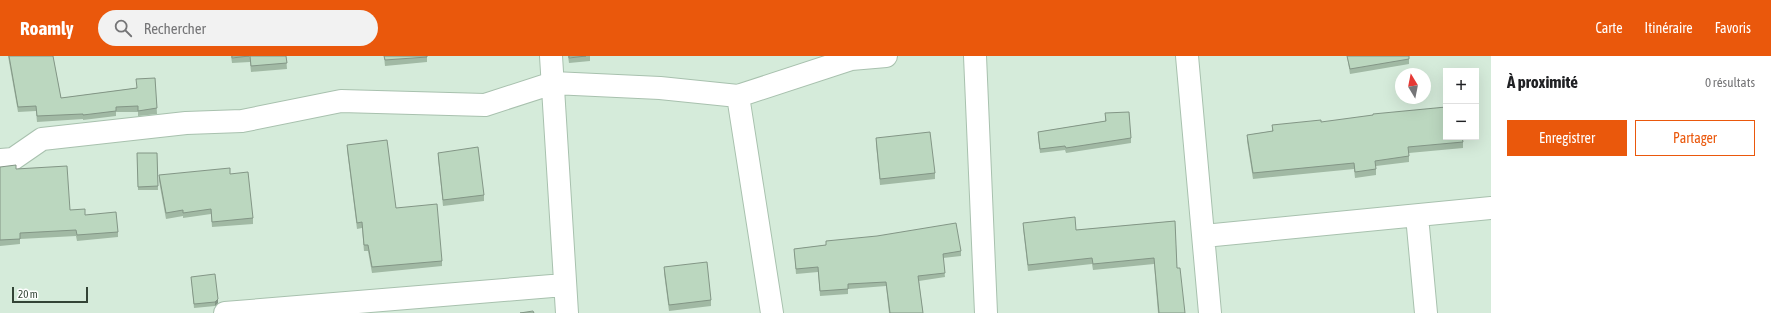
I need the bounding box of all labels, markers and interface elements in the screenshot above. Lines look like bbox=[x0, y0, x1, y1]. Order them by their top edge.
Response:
search box bbox=[98, 10, 378, 46]
text: Roamly bbox=[20, 17, 74, 39]
icon: search bbox=[112, 17, 134, 39]
text: Rechercher bbox=[144, 20, 206, 37]
text: Carte bbox=[1596, 20, 1623, 36]
text: Itinéraire bbox=[1645, 20, 1693, 36]
text: Favoris bbox=[1715, 20, 1751, 36]
north arrow bbox=[1395, 68, 1431, 104]
map controls bbox=[1443, 68, 1479, 140]
button: + bbox=[1443, 68, 1479, 104]
text: À proximité bbox=[1507, 72, 1578, 92]
text: 0 résultats bbox=[1705, 75, 1755, 90]
button: − bbox=[1443, 104, 1479, 140]
button: Enregistrer bbox=[1507, 120, 1627, 156]
button: Partager bbox=[1635, 120, 1755, 156]
scale bar bbox=[12, 285, 88, 304]
text: 20 m bbox=[18, 288, 38, 300]

